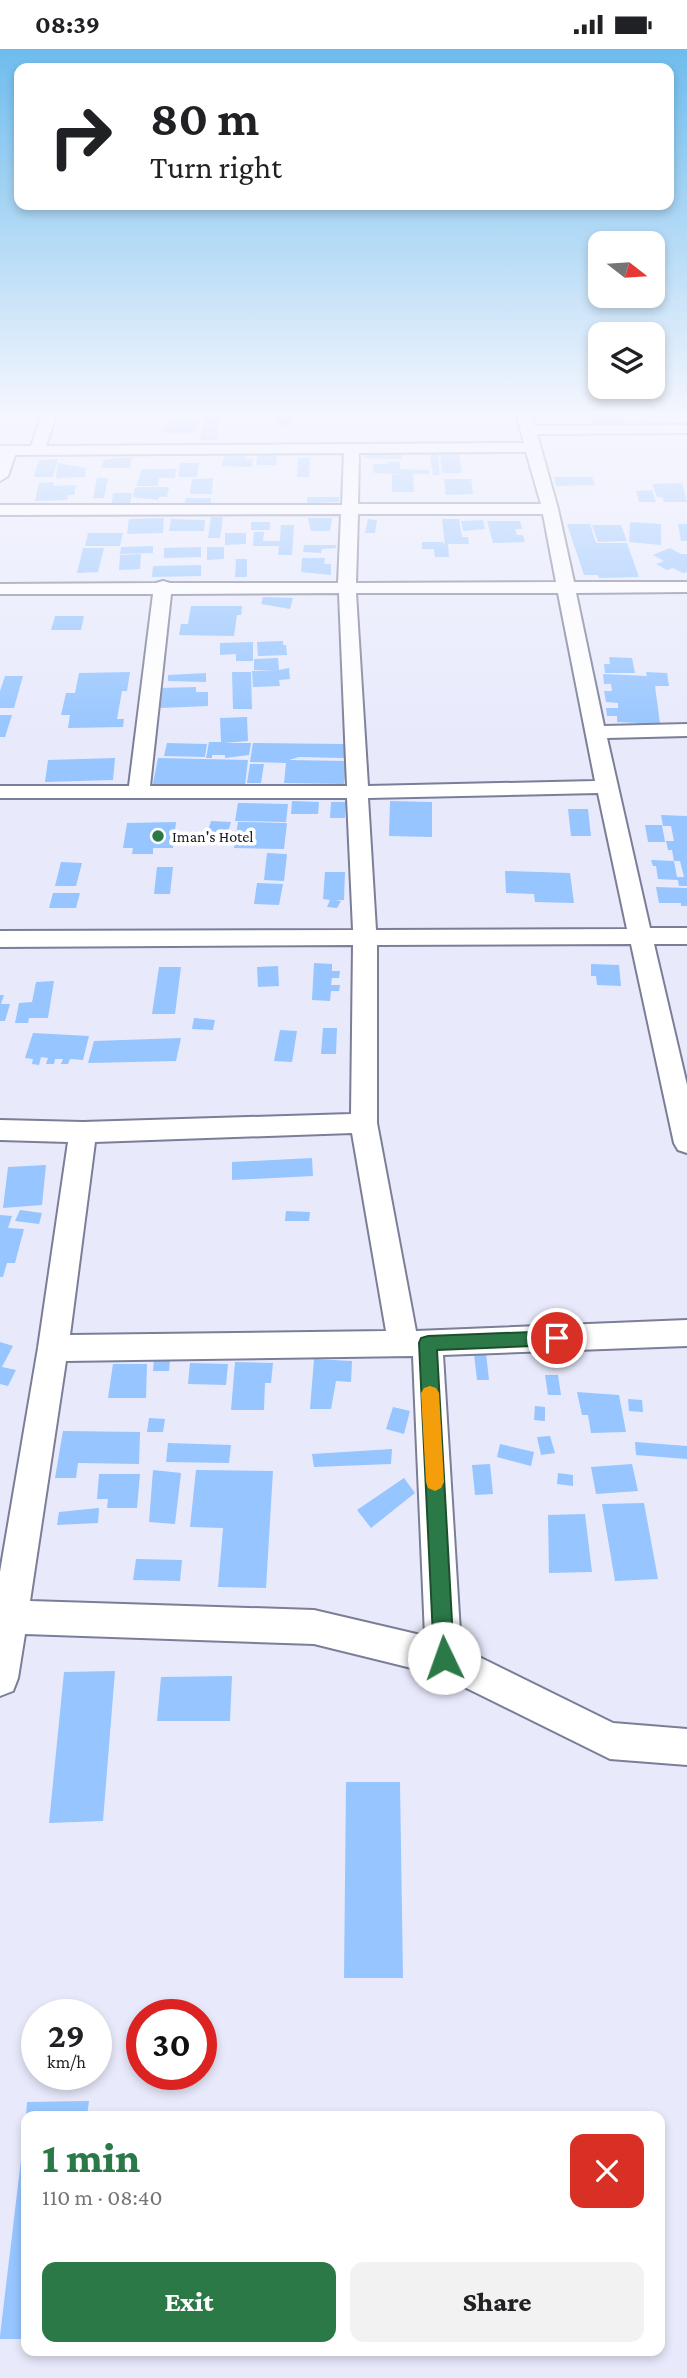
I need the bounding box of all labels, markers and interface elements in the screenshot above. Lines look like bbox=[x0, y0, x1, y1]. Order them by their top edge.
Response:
text: 08:39 bbox=[35, 10, 100, 39]
icon: right bbox=[35, 91, 126, 182]
text: 80 m bbox=[150, 91, 259, 146]
text: Turn right bbox=[150, 149, 282, 185]
north arrow bbox=[588, 231, 665, 308]
map controls bbox=[588, 231, 665, 399]
button: layers bbox=[588, 322, 665, 399]
marker: Iman's Hotel bbox=[150, 828, 166, 844]
place label: Iman's Hotel bbox=[172, 828, 254, 845]
pin bbox=[527, 1308, 587, 1368]
icon: arrive bbox=[538, 1319, 576, 1357]
position arrow bbox=[407, 1621, 481, 1695]
speed limit sign: 30 bbox=[126, 1999, 217, 2090]
text: 29 bbox=[48, 2016, 85, 2055]
text: km/h bbox=[47, 2052, 86, 2072]
text: 1 min bbox=[42, 2134, 140, 2181]
button: close bbox=[570, 2134, 644, 2208]
text: 110 m · 08:40 bbox=[42, 2184, 163, 2210]
button: Exit bbox=[42, 2262, 336, 2342]
button: Share bbox=[350, 2262, 644, 2342]

